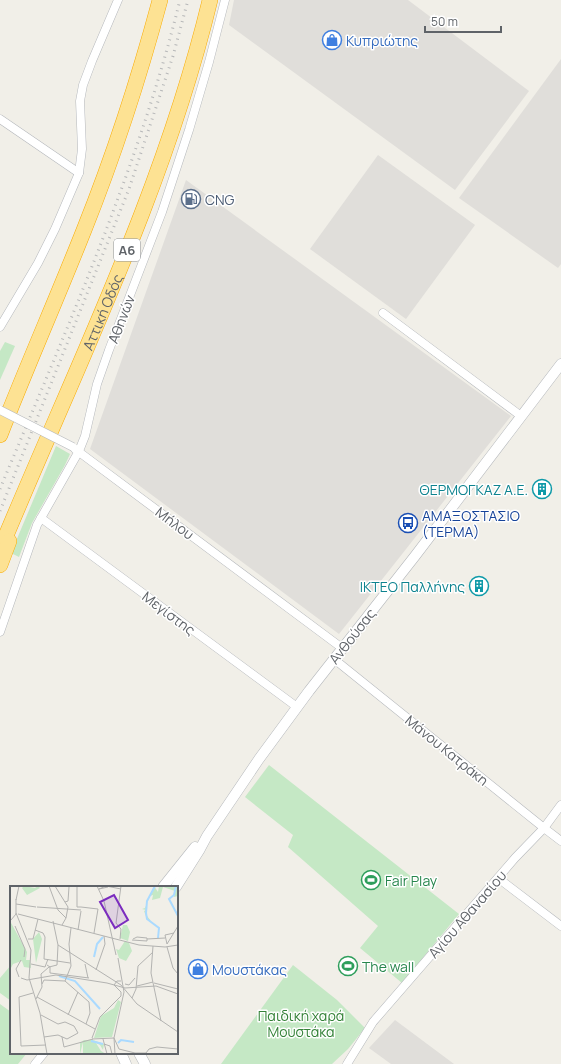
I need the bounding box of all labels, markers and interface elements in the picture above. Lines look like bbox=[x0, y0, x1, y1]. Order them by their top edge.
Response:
scale bar bbox=[425, 8, 501, 34]
text: 50 m bbox=[431, 13, 458, 30]
shop icon: Κυπριώτης bbox=[321, 29, 343, 51]
place label: Κυπριώτης bbox=[346, 31, 418, 50]
fuel station icon: CNG bbox=[180, 188, 202, 210]
place label: CNG bbox=[205, 190, 235, 209]
road number: Α6 bbox=[114, 239, 140, 261]
street label: Αττική Οδός bbox=[78, 271, 126, 353]
street label: Αθηνών bbox=[103, 292, 139, 346]
building icon: ΘΕΡΜΟΓΚΑΖ Α.Ε. bbox=[531, 478, 553, 500]
place label: ΘΕΡΜΟΓΚΑΖ Α.Ε. bbox=[420, 480, 528, 499]
street label: Μήλου bbox=[152, 502, 198, 544]
place label: ΑΜΑΞΟΣΤΑΣΙΟ (ΤΕΡΜΑ) bbox=[422, 506, 520, 541]
bus stop icon: ΑΜΑΞΟΣΤΑΣΙΟ (ΤΕΡΜΑ) bbox=[397, 512, 419, 534]
building icon: ΙΚΤΕΟ Παλλήνης bbox=[468, 575, 490, 597]
place label: ΙΚΤΕΟ Παλλήνης bbox=[360, 577, 465, 596]
street label: Μεγίστης bbox=[139, 587, 200, 639]
street label: Ανθούσας bbox=[324, 604, 380, 668]
street label: Μάνου Κατράκη bbox=[401, 711, 493, 789]
street label: Αγίου Αθανασίου bbox=[424, 866, 510, 962]
sports icon: Fair Play bbox=[360, 869, 382, 891]
place label: Fair Play bbox=[385, 871, 438, 890]
inset map bbox=[10, 886, 178, 1054]
sports icon: The wall bbox=[337, 955, 359, 977]
place label: The wall bbox=[362, 957, 414, 976]
shop icon: Μουστάκας bbox=[187, 958, 209, 980]
place label: Μουστάκας bbox=[212, 960, 287, 979]
park label: Παιδική χαρά Μουστάκα bbox=[258, 1006, 344, 1041]

